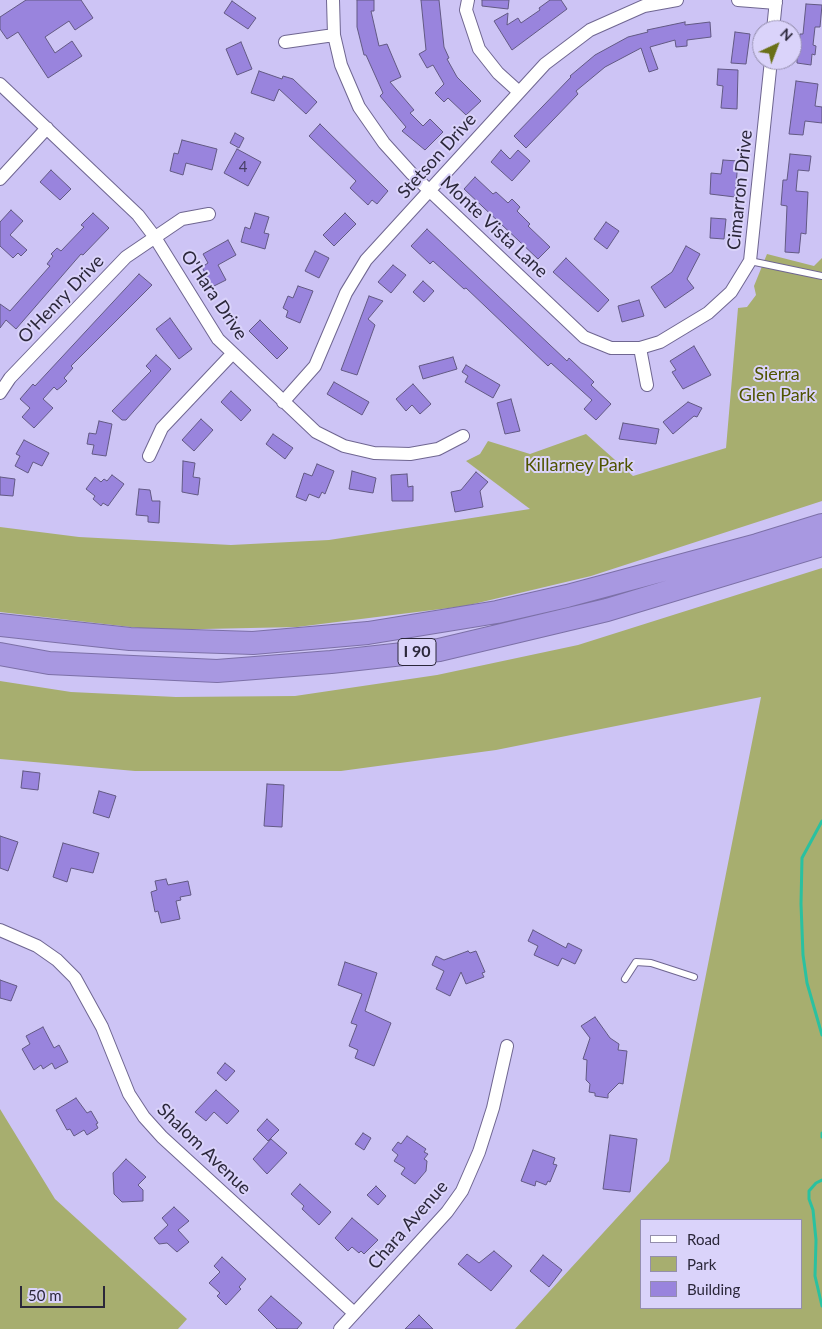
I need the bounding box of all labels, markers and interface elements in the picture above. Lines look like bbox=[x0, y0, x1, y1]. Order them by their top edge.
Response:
north arrow bbox=[752, 20, 802, 70]
text: N bbox=[777, 24, 797, 44]
street label: Stetson Drive bbox=[393, 109, 481, 203]
street label: Cimarron Drive bbox=[723, 129, 757, 251]
house number: 4 bbox=[239, 158, 247, 176]
street label: Monte Vista Lane bbox=[436, 172, 552, 282]
street label: O'Hara Drive bbox=[176, 246, 252, 344]
street label: O'Henry Drive bbox=[13, 250, 109, 348]
park label: Sierra Glen Park bbox=[739, 363, 815, 406]
park label: Killarney Park bbox=[525, 454, 633, 476]
road number: I 90 bbox=[398, 638, 436, 666]
street label: Shalom Avenue bbox=[153, 1099, 255, 1199]
street label: Chara Avenue bbox=[364, 1176, 452, 1274]
legend bbox=[640, 1219, 802, 1309]
text: Road bbox=[687, 1230, 720, 1248]
text: Park bbox=[687, 1255, 716, 1273]
scale bar bbox=[22, 1276, 108, 1308]
text: Building bbox=[687, 1280, 740, 1298]
text: 50 m bbox=[28, 1286, 62, 1304]

